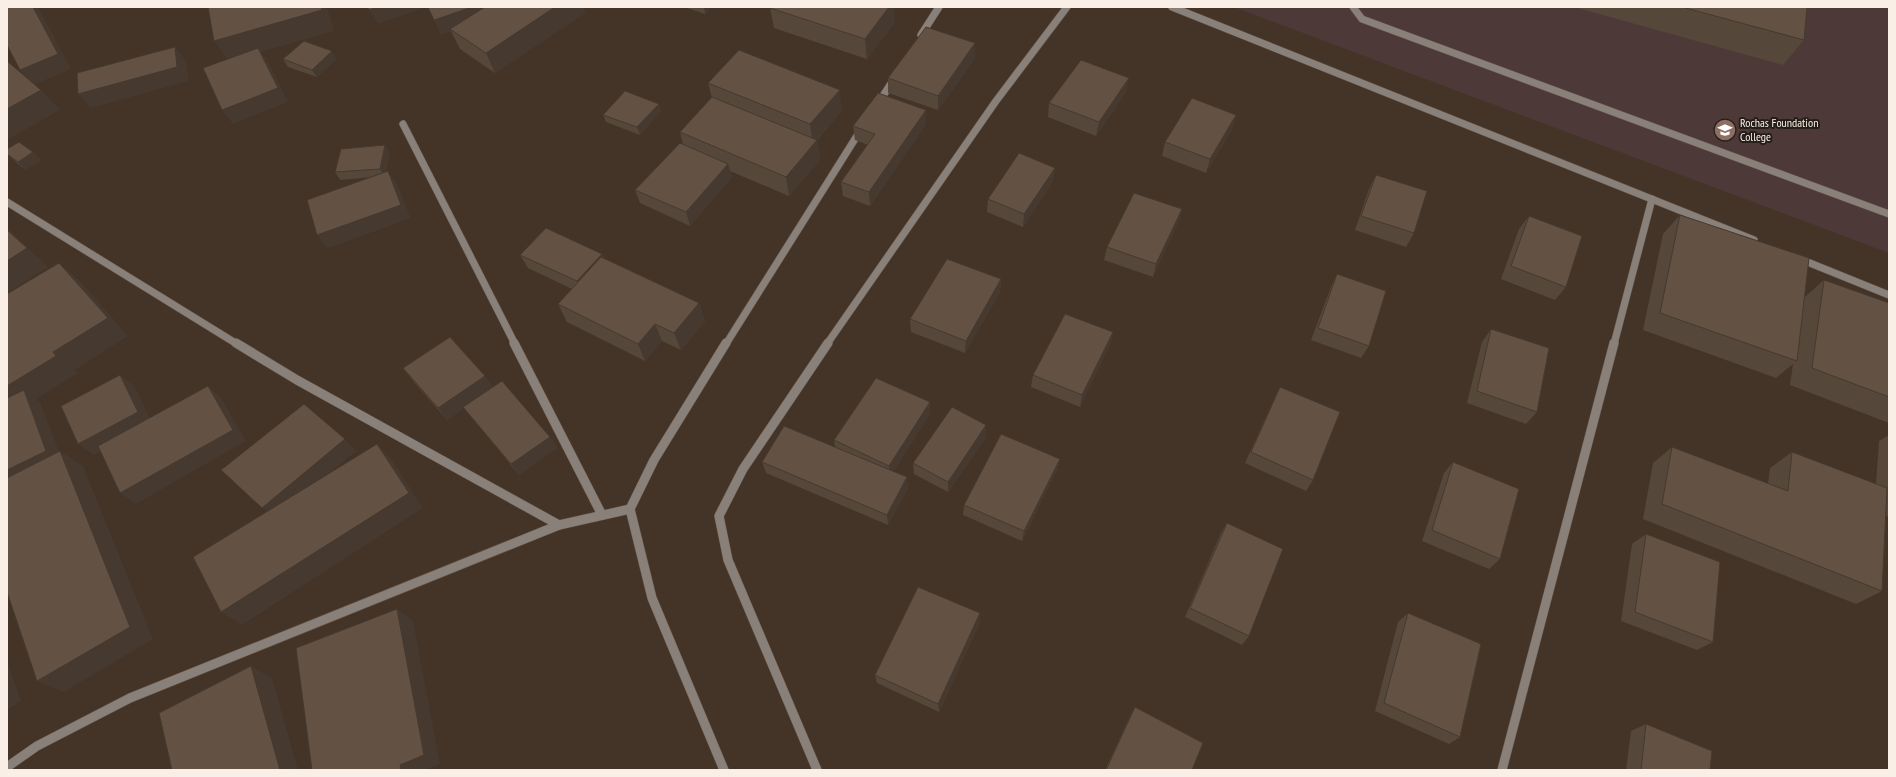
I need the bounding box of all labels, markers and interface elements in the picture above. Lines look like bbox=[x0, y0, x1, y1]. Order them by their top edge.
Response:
place label: Rochas Foundation College bbox=[1740, 115, 1818, 144]
school or university icon: Rochas Foundation College bbox=[1712, 117, 1738, 143]

